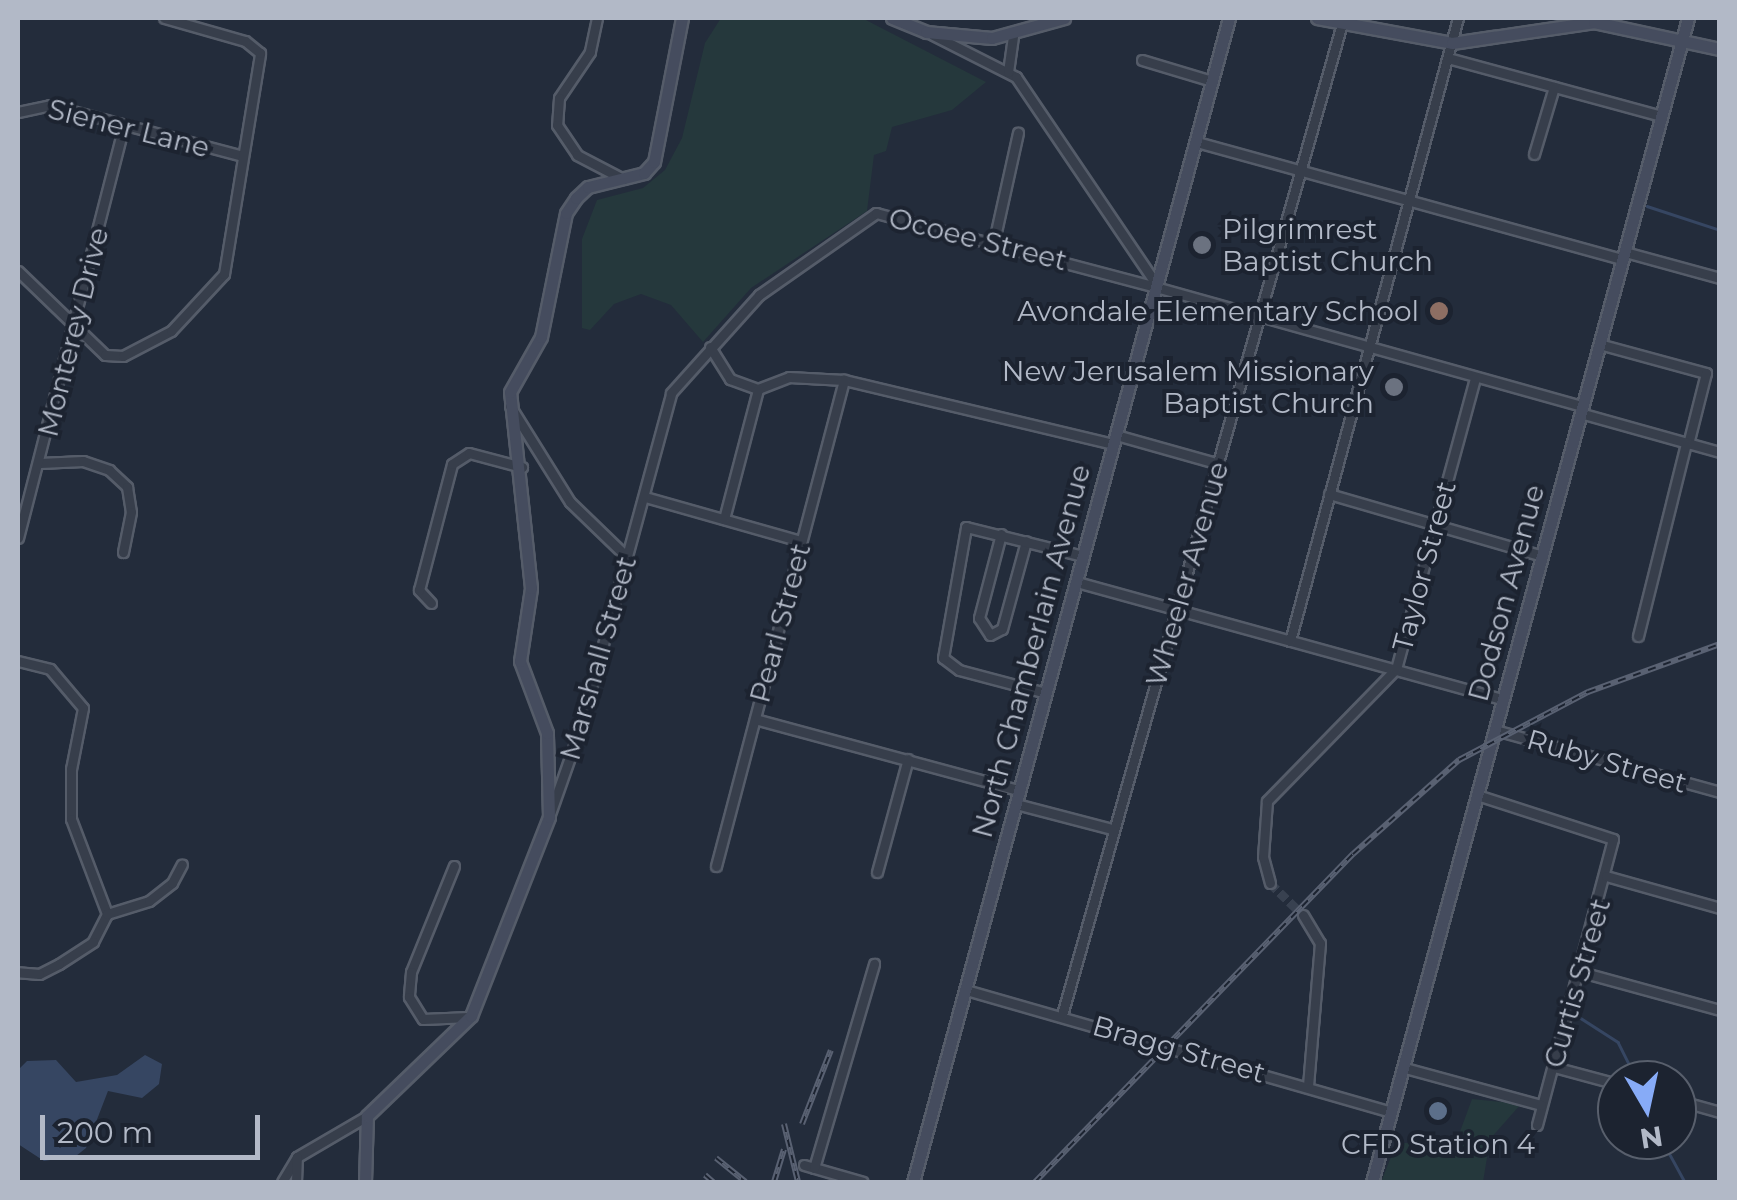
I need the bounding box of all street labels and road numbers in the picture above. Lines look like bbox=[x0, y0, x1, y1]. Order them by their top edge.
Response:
street label: Siener Lane bbox=[45, 92, 213, 164]
street label: Ocoee Street bbox=[885, 201, 1071, 277]
street label: Monterey Drive bbox=[31, 224, 115, 440]
street label: Wheeler Avenue bbox=[1139, 458, 1235, 690]
street label: North Chamberlain Avenue bbox=[965, 461, 1097, 841]
street label: Taylor Street bbox=[1385, 477, 1463, 655]
street label: Dodson Avenue bbox=[1461, 481, 1551, 705]
street label: Pearl Street bbox=[743, 540, 817, 706]
street label: Marshall Street bbox=[553, 552, 643, 764]
street label: Ruby Street bbox=[1523, 722, 1691, 800]
street label: Curtis Street bbox=[1537, 895, 1617, 1071]
street label: Bragg Street bbox=[1089, 1008, 1269, 1090]

